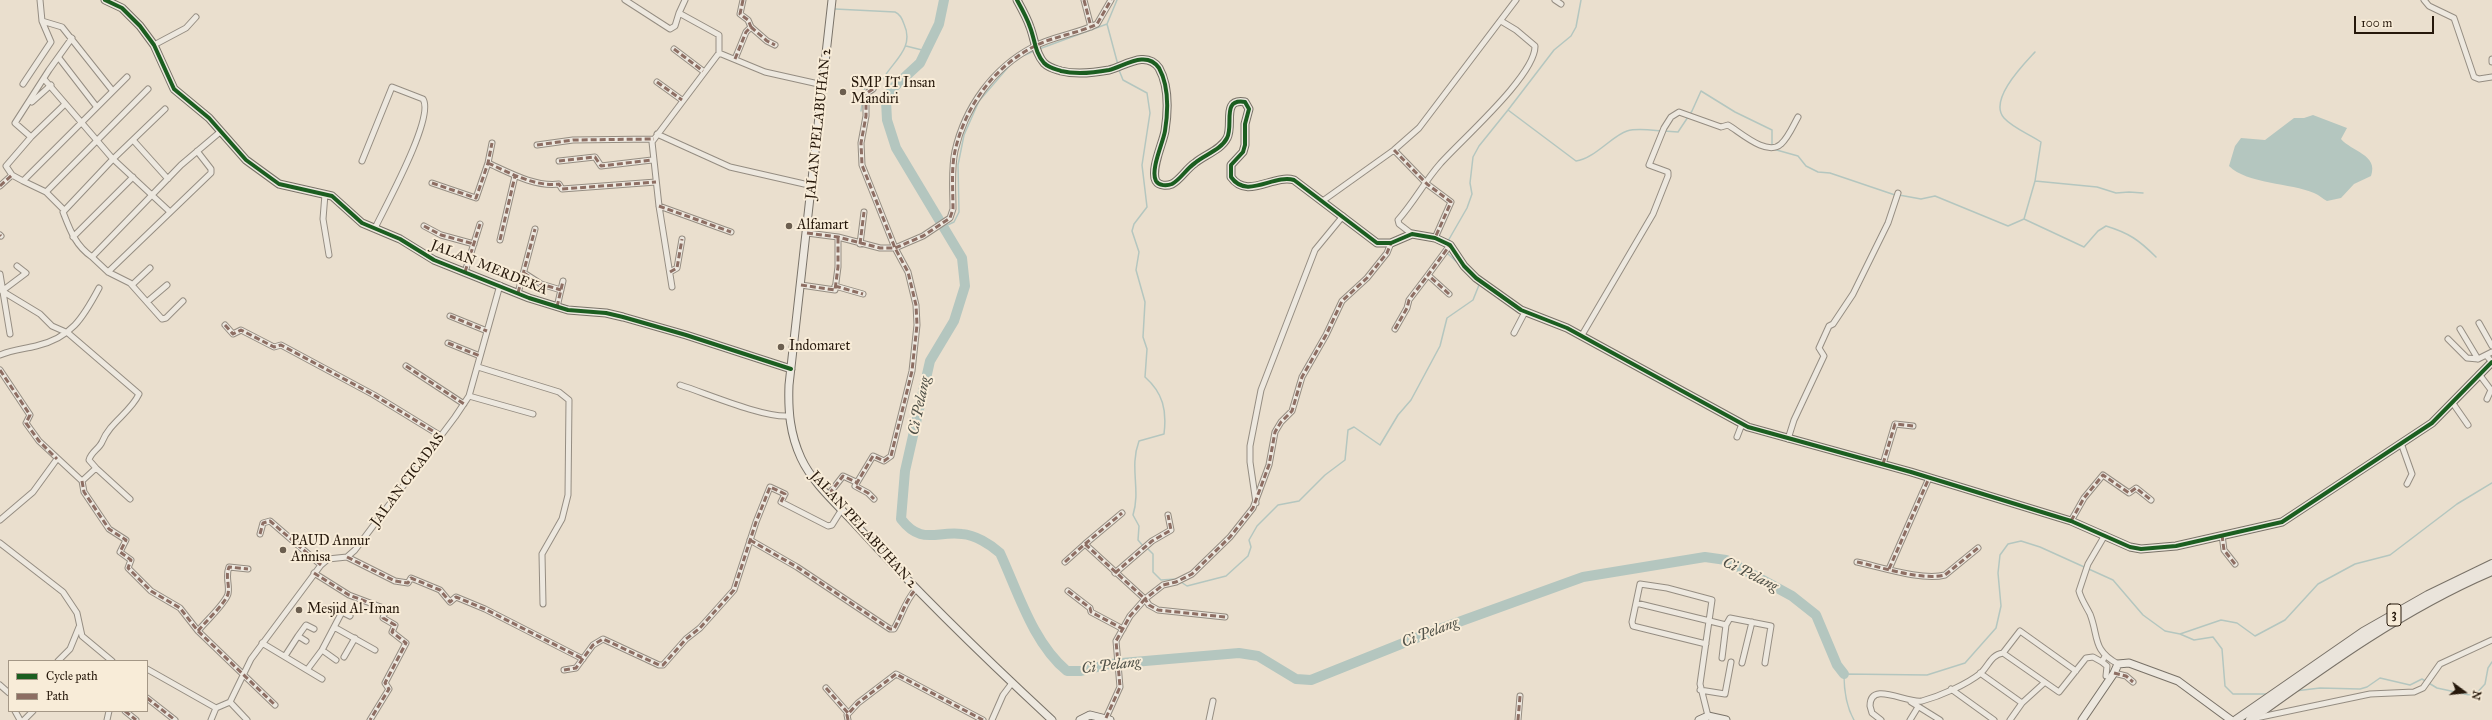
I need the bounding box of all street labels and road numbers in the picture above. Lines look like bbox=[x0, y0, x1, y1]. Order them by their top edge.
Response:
street label: JALAN PELABUHAN 2 bbox=[803, 48, 835, 200]
street label: JALAN MERDEKA bbox=[428, 237, 550, 299]
street label: JALAN CICADAS bbox=[367, 430, 449, 530]
street label: JALAN PELABUHAN 2 bbox=[806, 468, 920, 592]
road number: 3 bbox=[2387, 604, 2401, 626]

